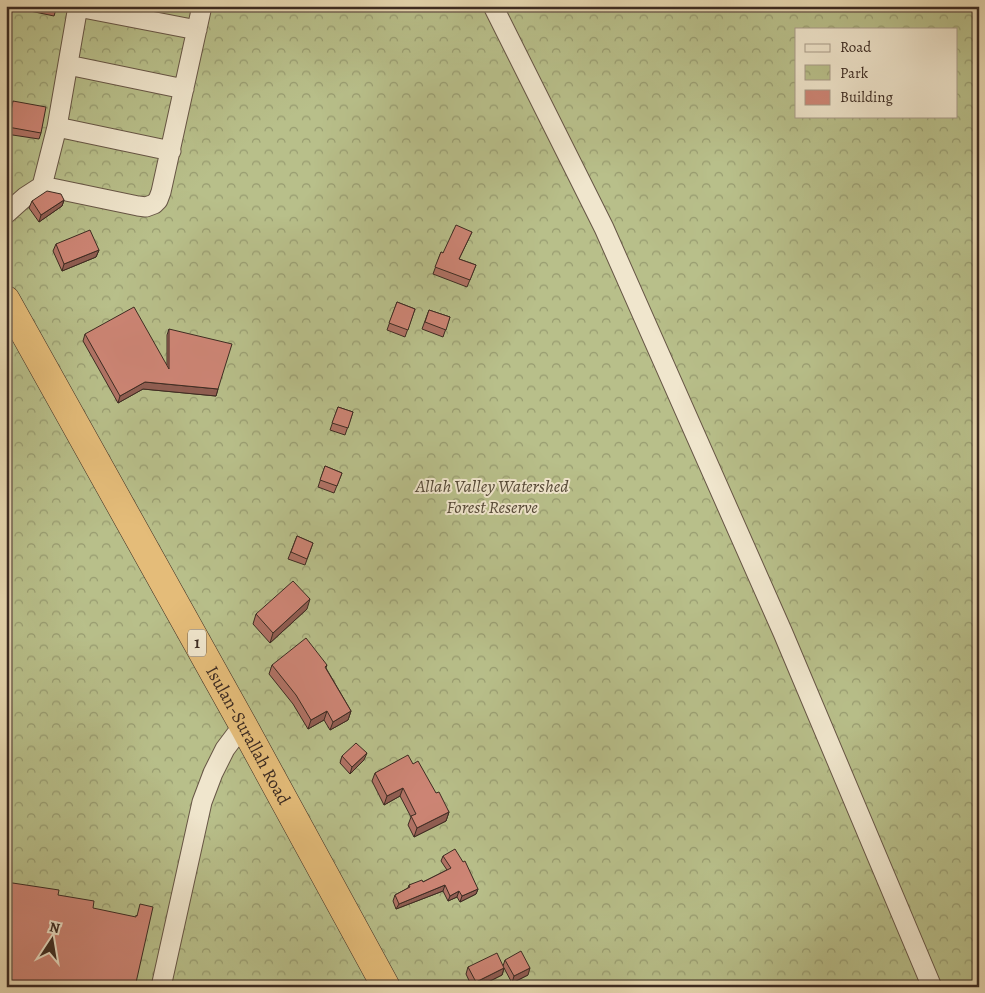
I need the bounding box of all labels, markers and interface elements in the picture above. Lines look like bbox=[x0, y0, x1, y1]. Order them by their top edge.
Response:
legend bbox=[795, 28, 958, 118]
text: Road bbox=[840, 37, 872, 57]
text: Park bbox=[840, 63, 869, 83]
text: Building bbox=[840, 87, 893, 107]
park label: Allah Valley Watershed Forest Reserve bbox=[414, 474, 569, 519]
road number: 1 bbox=[188, 630, 206, 656]
street label: Isulan-Surallah Road bbox=[200, 661, 296, 809]
north arrow bbox=[28, 916, 78, 966]
text: N bbox=[48, 917, 62, 938]

